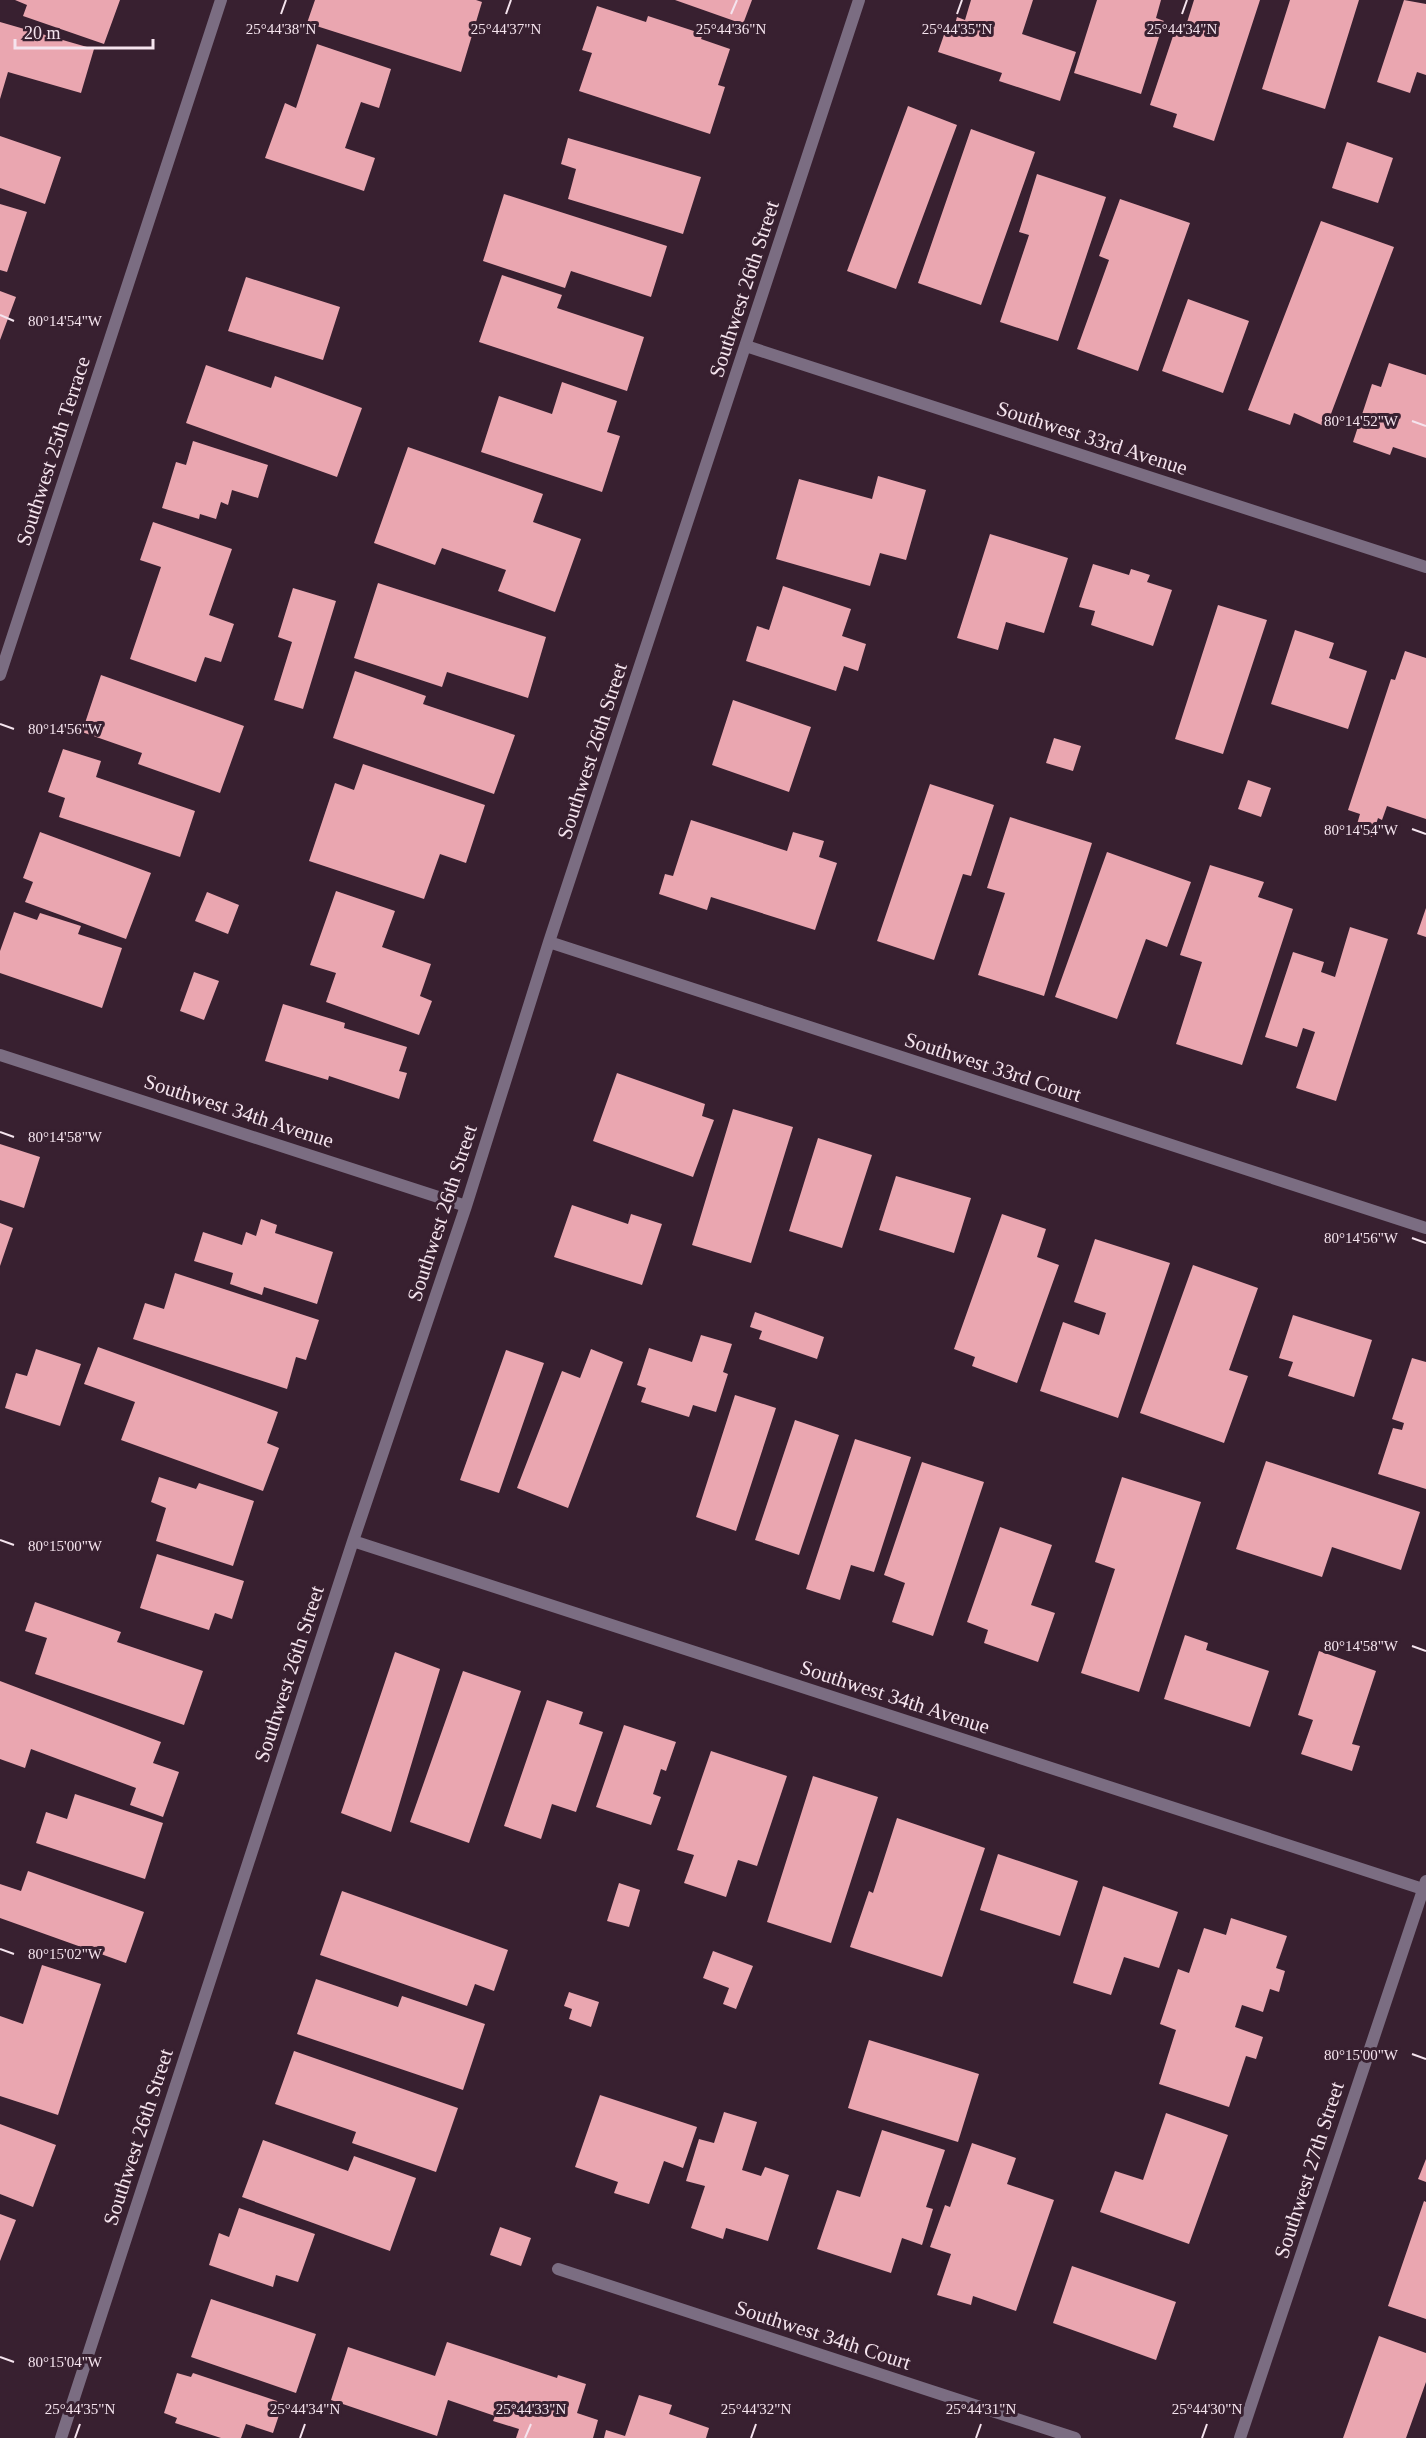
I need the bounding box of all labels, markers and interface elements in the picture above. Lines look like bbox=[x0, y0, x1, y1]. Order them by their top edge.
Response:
scale bar bbox=[15, 12, 153, 50]
text: 25°44'38"N bbox=[246, 21, 316, 37]
text: 25°44'37"N bbox=[471, 21, 541, 37]
text: 25°44'36"N bbox=[696, 21, 766, 37]
text: 25°44'35"N bbox=[922, 21, 992, 37]
text: 25°44'34"N bbox=[1147, 21, 1217, 37]
text: 20 m bbox=[24, 23, 61, 43]
street label: Southwest 26th Street bbox=[704, 197, 784, 380]
text: 80°14'54"W bbox=[28, 313, 103, 329]
street label: Southwest 25th Terrace bbox=[11, 353, 95, 549]
street label: Southwest 33rd Avenue bbox=[994, 396, 1190, 480]
text: 80°14'52"W bbox=[1324, 413, 1399, 429]
street label: Southwest 26th Street bbox=[552, 659, 632, 842]
text: 80°14'56"W bbox=[28, 721, 103, 737]
text: 80°14'54"W bbox=[1324, 822, 1399, 838]
street label: Southwest 33rd Court bbox=[902, 1027, 1085, 1107]
street label: Southwest 34th Avenue bbox=[141, 1069, 337, 1153]
street label: Southwest 26th Street bbox=[402, 1121, 482, 1304]
text: 80°14'58"W bbox=[28, 1129, 103, 1145]
text: 80°14'56"W bbox=[1324, 1230, 1399, 1246]
text: 80°15'00"W bbox=[28, 1538, 103, 1554]
street label: Southwest 26th Street bbox=[249, 1582, 329, 1765]
text: 80°14'58"W bbox=[1324, 1638, 1399, 1654]
street label: Southwest 34th Avenue bbox=[797, 1655, 993, 1739]
text: 80°15'02"W bbox=[28, 1946, 103, 1962]
street label: Southwest 26th Street bbox=[98, 2045, 178, 2228]
text: 80°15'00"W bbox=[1324, 2047, 1399, 2063]
street label: Southwest 27th Street bbox=[1269, 2078, 1349, 2261]
street label: Southwest 34th Court bbox=[732, 2295, 914, 2375]
text: 80°15'04"W bbox=[28, 2354, 103, 2370]
text: 25°44'35"N bbox=[45, 2401, 115, 2417]
text: 25°44'34"N bbox=[270, 2401, 340, 2417]
text: 25°44'33"N bbox=[496, 2401, 566, 2417]
text: 25°44'32"N bbox=[721, 2401, 791, 2417]
text: 25°44'31"N bbox=[946, 2401, 1016, 2417]
text: 25°44'30"N bbox=[1172, 2401, 1242, 2417]

